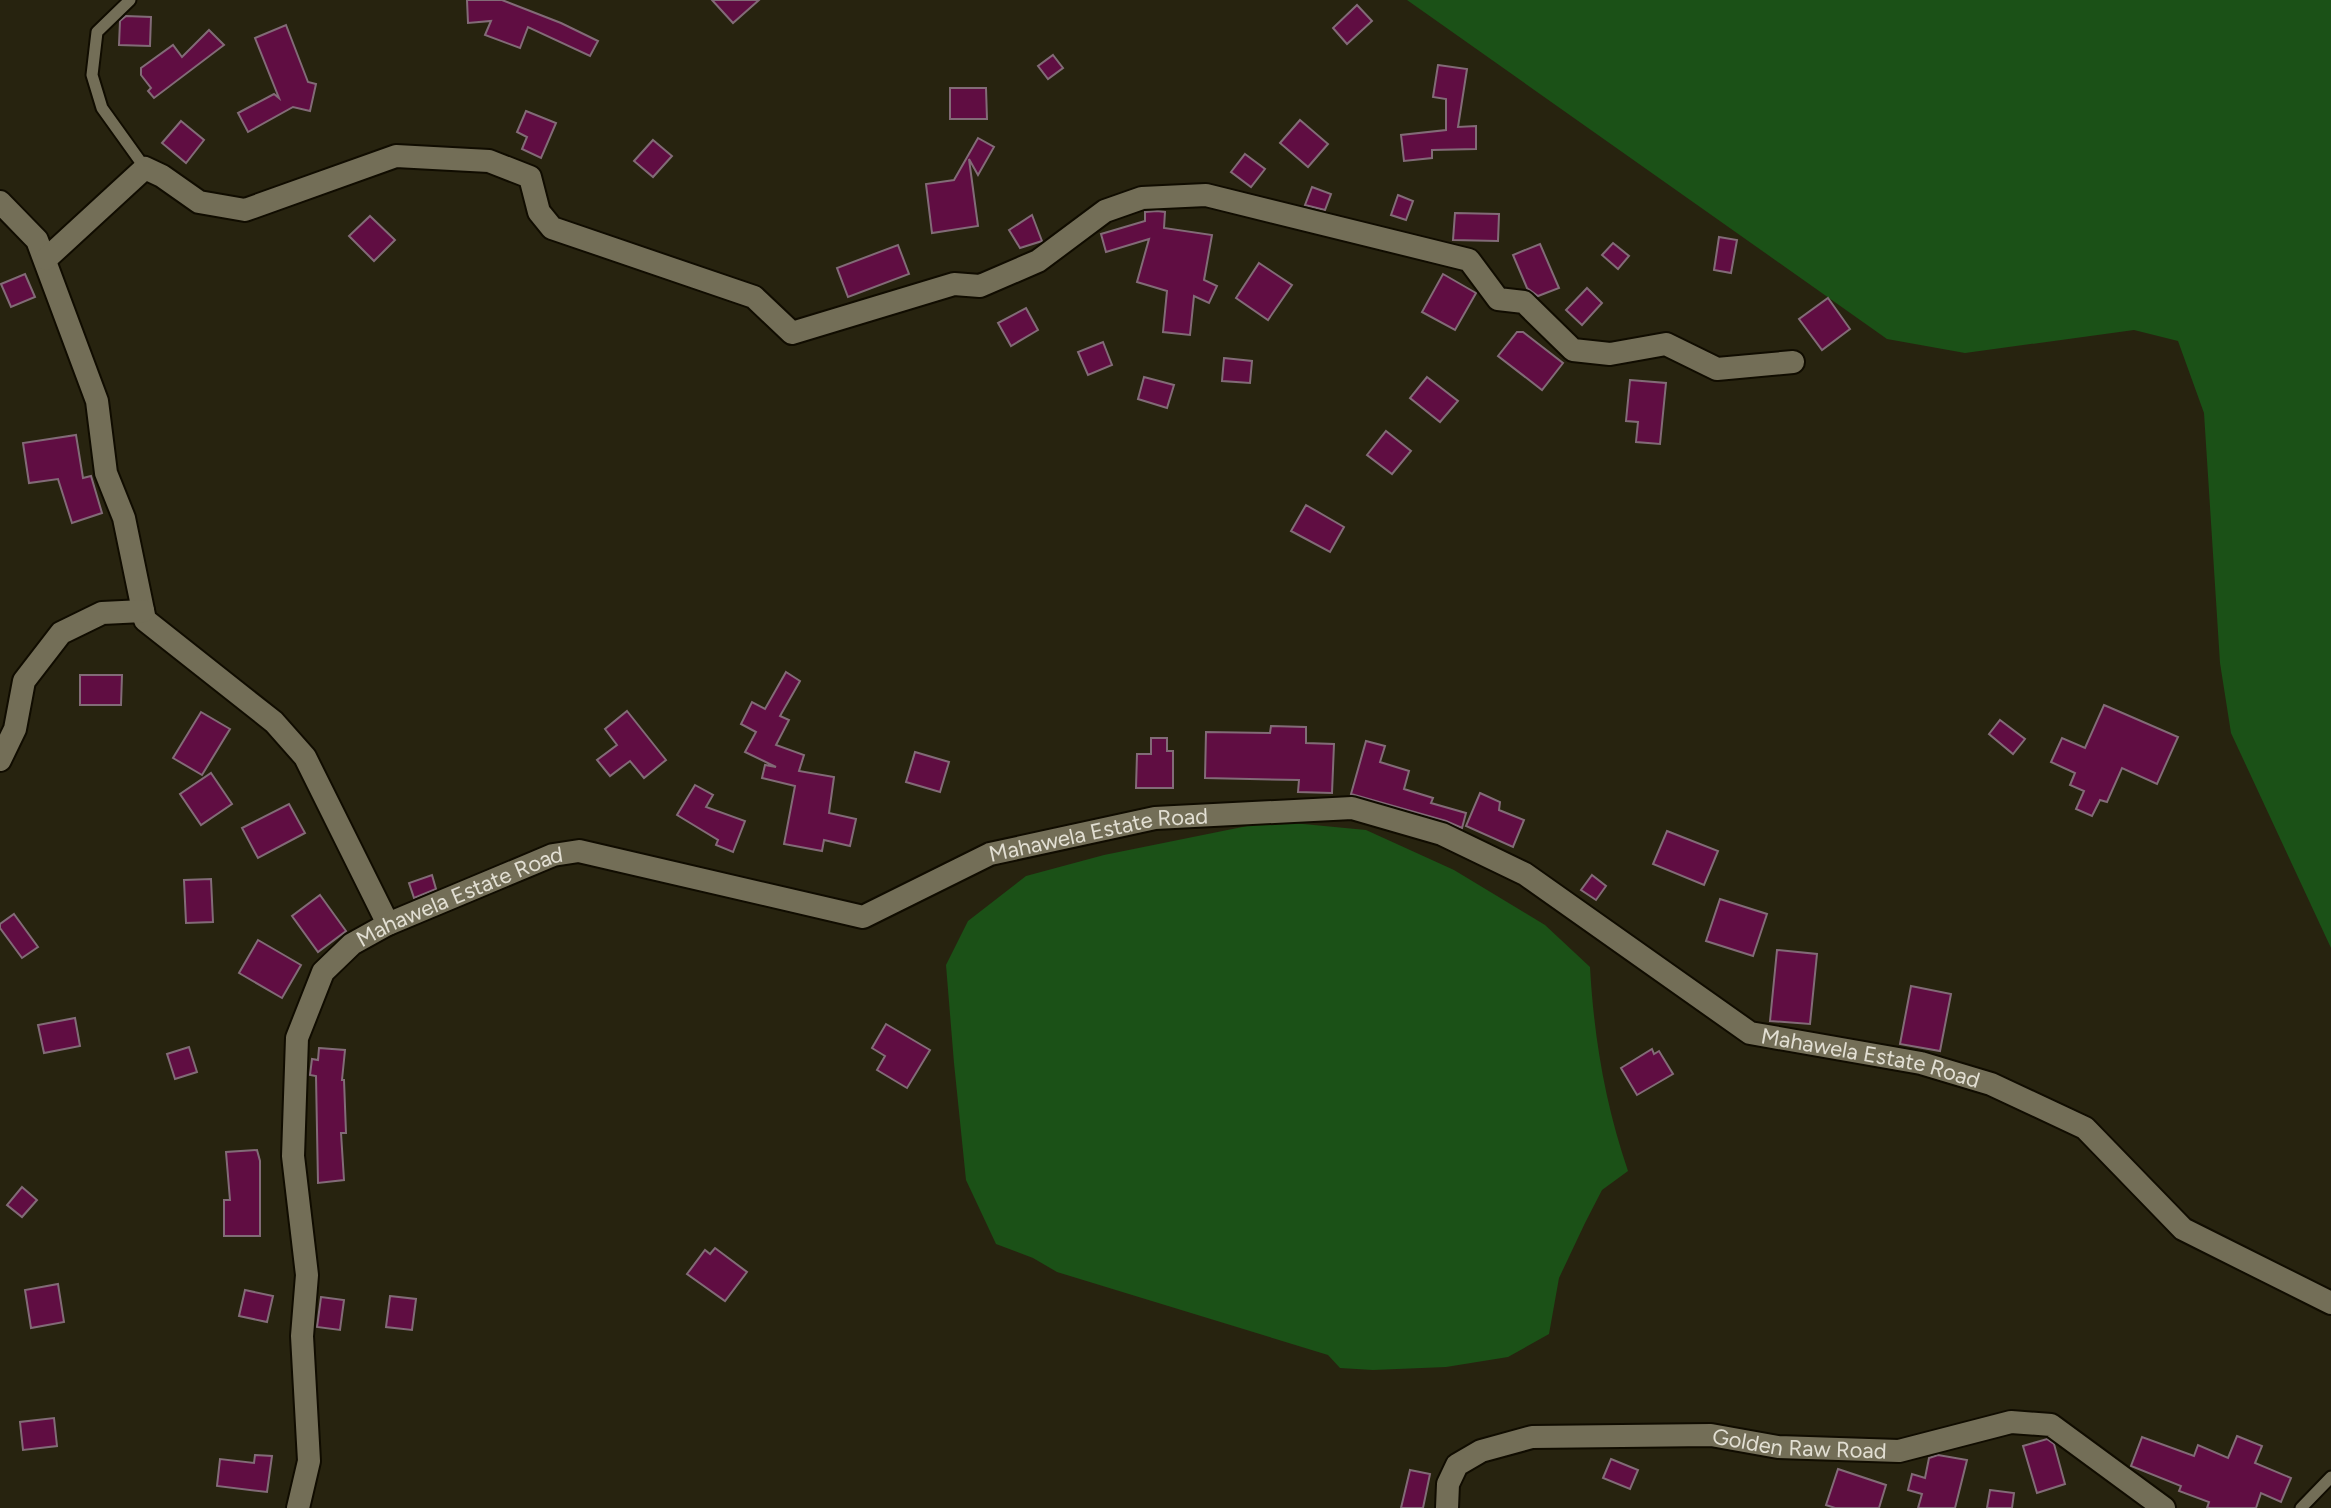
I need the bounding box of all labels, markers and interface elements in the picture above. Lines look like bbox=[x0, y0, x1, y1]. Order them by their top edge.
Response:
street label: Mahawela Estate Road bbox=[986, 802, 1209, 867]
street label: Mahawela Estate Road bbox=[351, 840, 565, 953]
street label: Mahawela Estate Road bbox=[1759, 1022, 1983, 1093]
street label: Golden Raw Road bbox=[1710, 1422, 1887, 1464]

